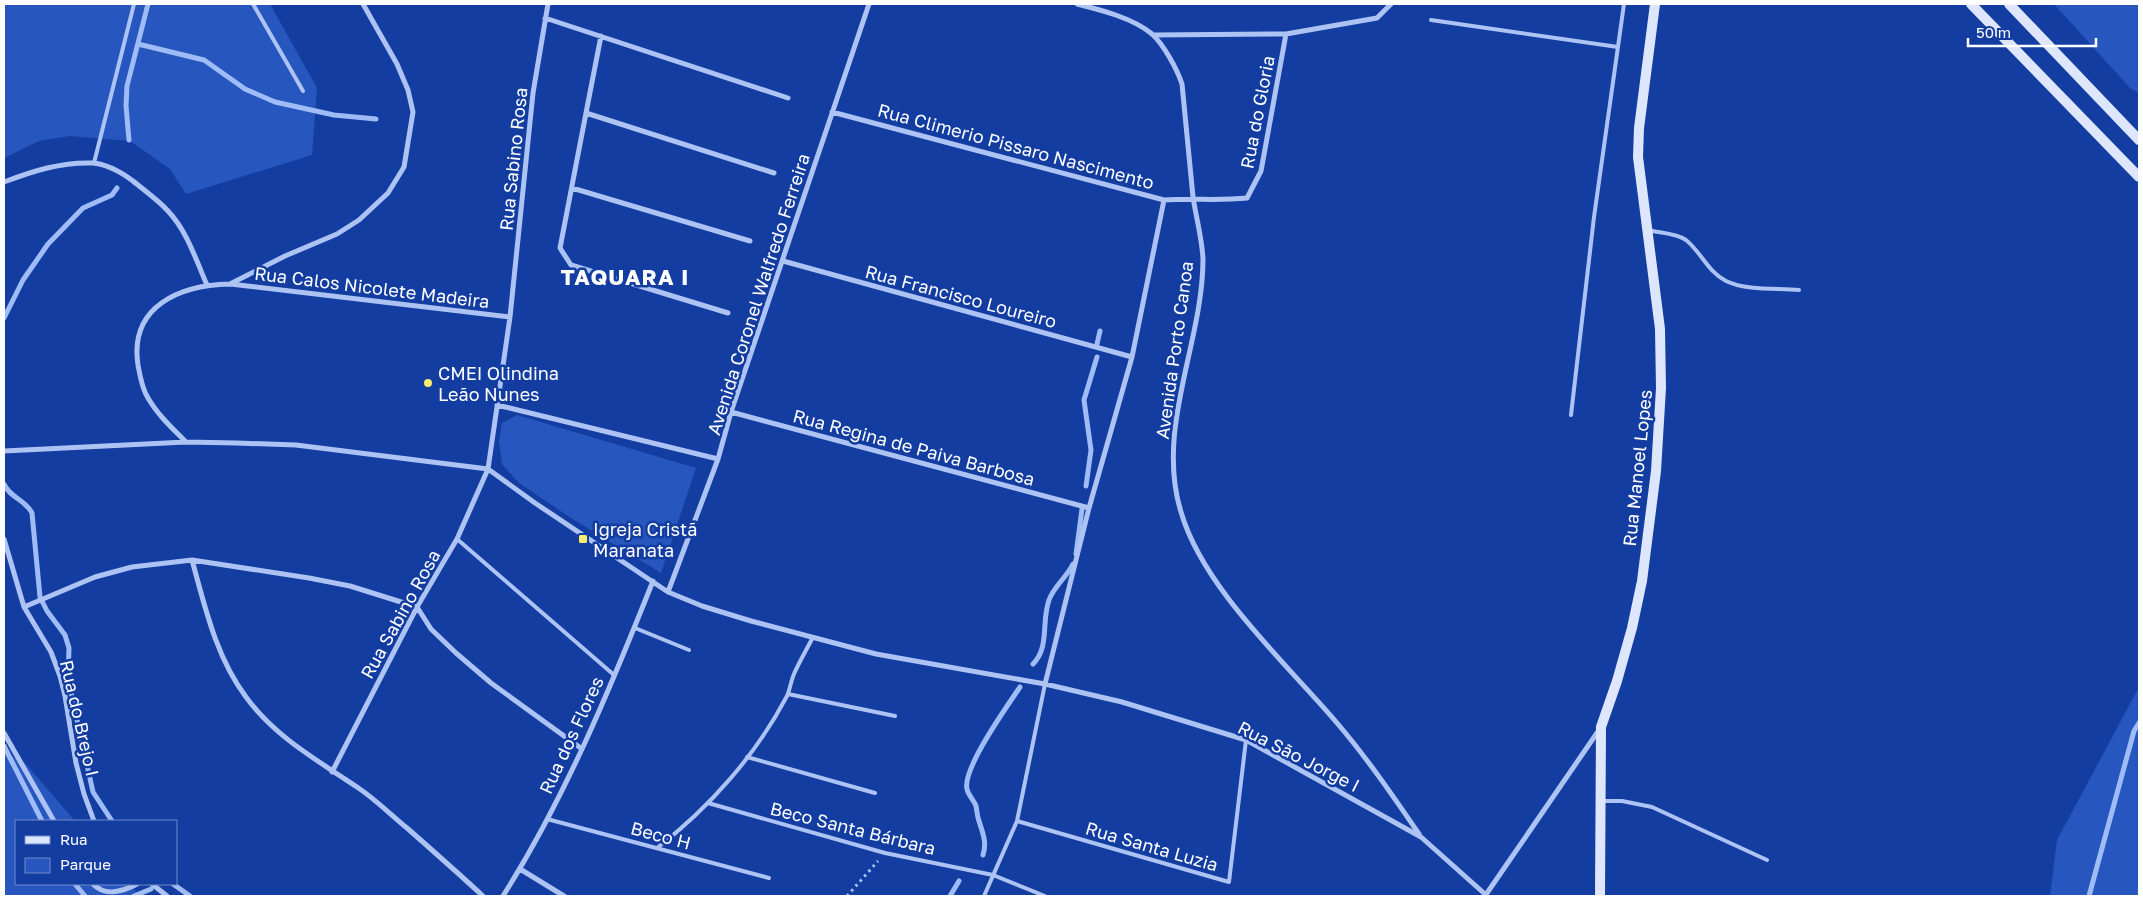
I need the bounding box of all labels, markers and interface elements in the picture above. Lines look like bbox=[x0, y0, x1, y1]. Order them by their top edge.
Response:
scale bar bbox=[1968, 15, 2096, 47]
text: 50 m bbox=[1976, 23, 2011, 41]
street label: Rua do Gloria bbox=[1235, 54, 1279, 170]
street label: Rua Sabino Rosa bbox=[495, 86, 531, 232]
street label: Rua Climerio Pissaro Nascimento bbox=[875, 98, 1157, 194]
street label: Avenida Coronel Walfredo Ferreira bbox=[702, 150, 814, 438]
street label: Rua Francisco Loureiro bbox=[863, 260, 1059, 332]
street label: Avenida Porto Canoa bbox=[1151, 260, 1197, 440]
street label: Rua Calos Nicolete Madeira bbox=[253, 262, 491, 312]
district label: TAQUARA I bbox=[560, 263, 690, 290]
place label: CMEI Olindina Leão Nunes bbox=[438, 362, 559, 405]
marker: CMEI Olindina Leão Nunes bbox=[422, 377, 434, 389]
street label: Rua Manoel Lopes bbox=[1618, 388, 1656, 548]
street label: Rua Regina de Paiva Barbosa bbox=[791, 404, 1037, 490]
place label: Igreja Cristã Maranata bbox=[593, 518, 698, 561]
marker: Igreja Cristã Maranata bbox=[577, 533, 589, 545]
street label: Rua Sabino Rosa bbox=[355, 546, 445, 682]
street label: Rua do Brejo I bbox=[56, 658, 104, 778]
street label: Rua dos Flores bbox=[534, 673, 608, 797]
street label: Rua São Jorge I bbox=[1234, 716, 1364, 796]
street label: Beco Santa Bárbara bbox=[768, 797, 938, 859]
street label: Beco H bbox=[629, 816, 693, 854]
street label: Rua Santa Luzia bbox=[1083, 817, 1221, 875]
legend bbox=[15, 820, 178, 885]
text: Rua bbox=[60, 830, 87, 848]
text: Parque bbox=[60, 855, 111, 873]

